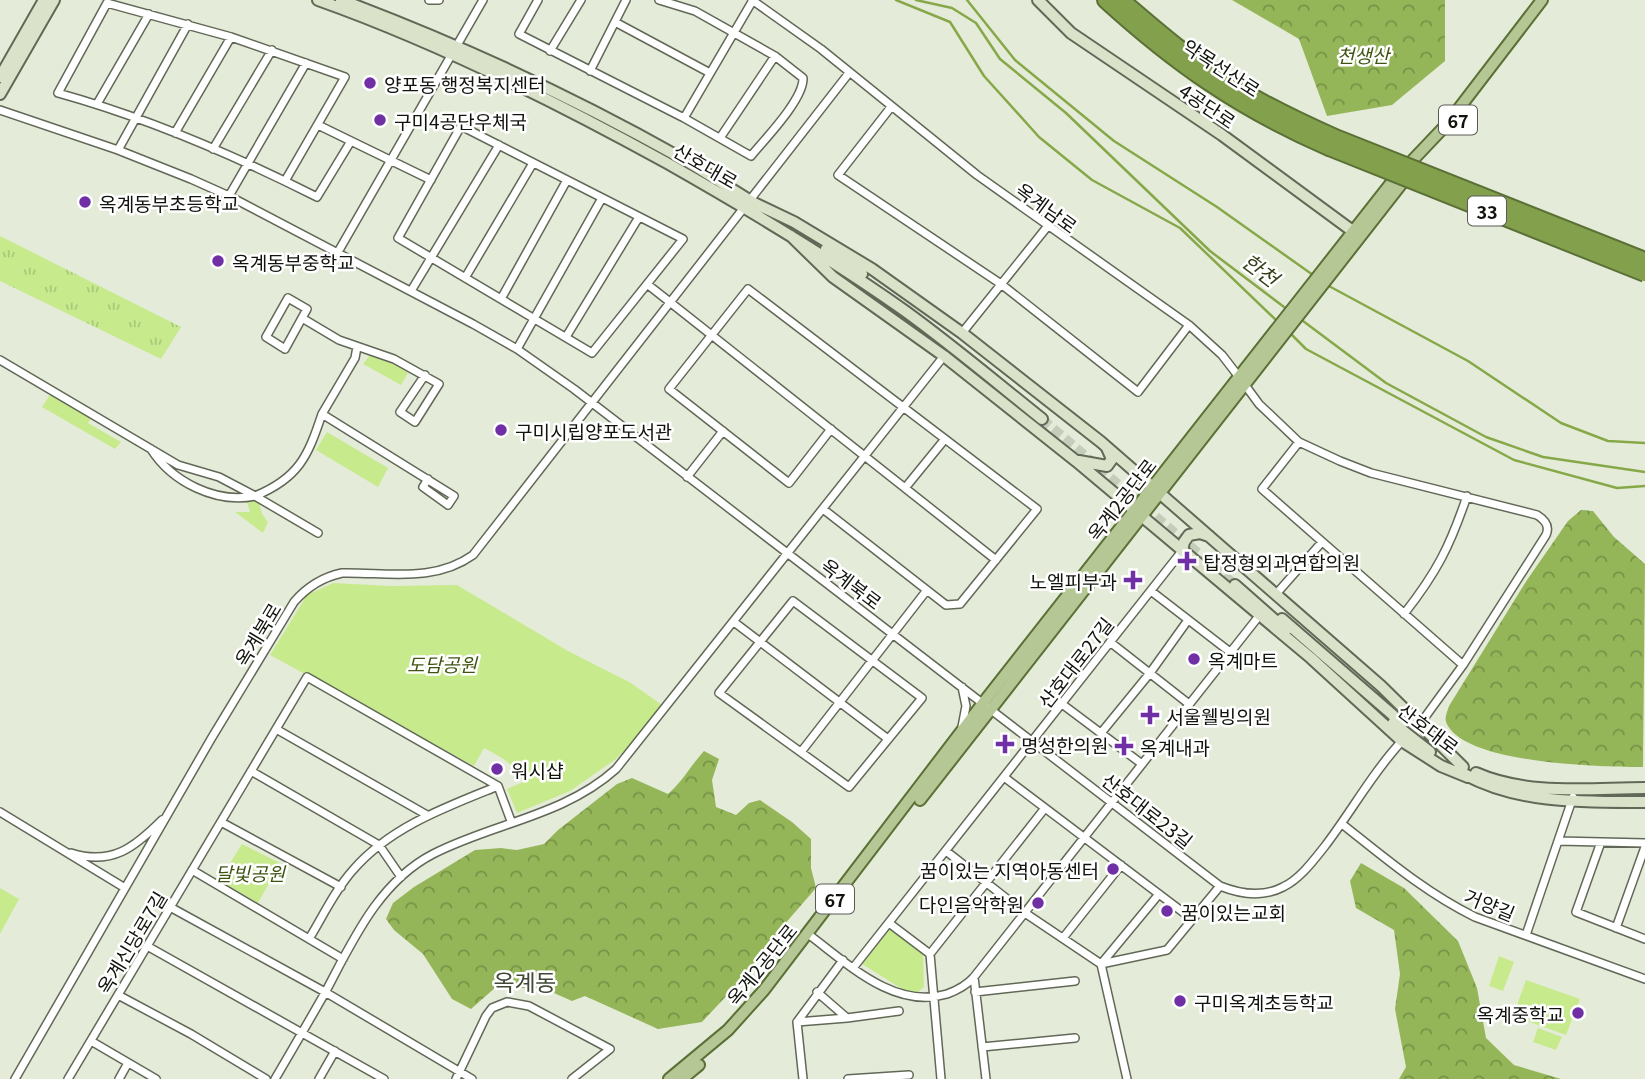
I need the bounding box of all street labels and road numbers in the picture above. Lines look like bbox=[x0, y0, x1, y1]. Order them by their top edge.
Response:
street label: 약목선산로 bbox=[1178, 32, 1266, 102]
street label: 4공단로 bbox=[1174, 76, 1242, 134]
road number: 67 bbox=[1439, 106, 1477, 134]
street label: 산호대로 bbox=[669, 136, 743, 194]
street label: 옥계남로 bbox=[1011, 176, 1083, 238]
road number: 33 bbox=[1468, 196, 1506, 226]
street label: 옥계2공단로 bbox=[1080, 452, 1162, 546]
street label: 옥계북로 bbox=[816, 551, 888, 615]
street label: 옥계북로 bbox=[227, 597, 287, 671]
street label: 산호대로27길 bbox=[1031, 611, 1119, 713]
street label: 산호대로 bbox=[1393, 696, 1465, 760]
street label: 산호대로23길 bbox=[1097, 766, 1199, 854]
street label: 거양길 bbox=[1461, 882, 1519, 926]
road number: 67 bbox=[816, 884, 854, 914]
street label: 옥계신당로7길 bbox=[90, 886, 172, 998]
street label: 옥계2공단로 bbox=[720, 917, 802, 1011]

